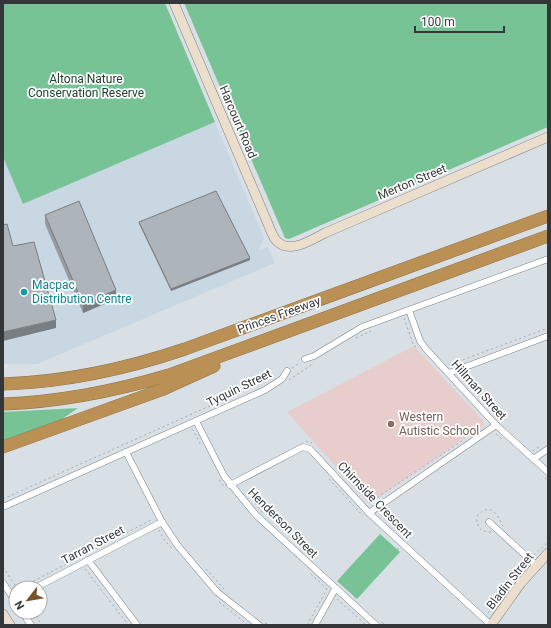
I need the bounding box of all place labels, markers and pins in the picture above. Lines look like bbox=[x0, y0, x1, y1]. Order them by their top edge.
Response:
place label: Macpac Distribution Centre bbox=[32, 278, 132, 306]
marker: Macpac Distribution Centre bbox=[19, 287, 29, 297]
place label: Western Autistic School bbox=[399, 410, 479, 438]
marker: Western Autistic School bbox=[386, 419, 396, 429]

